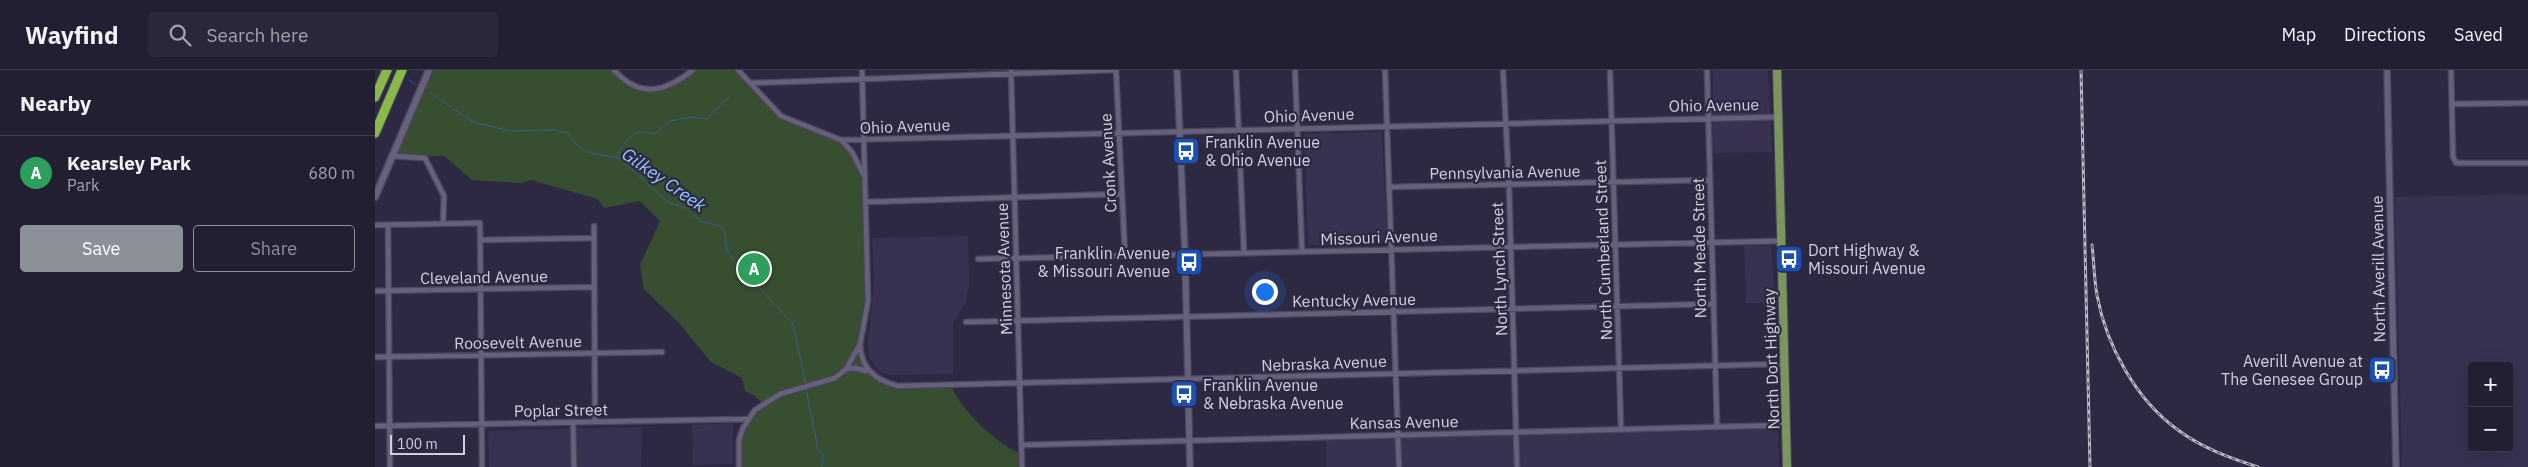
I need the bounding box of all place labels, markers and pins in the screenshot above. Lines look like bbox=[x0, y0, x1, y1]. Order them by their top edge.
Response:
place label: Franklin Avenue & Ohio Avenue bbox=[1205, 132, 1320, 170]
bus stop icon: Franklin Avenue & Ohio Avenue bbox=[1171, 136, 1201, 166]
place label: Dort Highway & Missouri Avenue bbox=[1808, 240, 1926, 278]
place label: Franklin Avenue & Missouri Avenue bbox=[1038, 243, 1170, 281]
bus stop icon: Dort Highway & Missouri Avenue bbox=[1774, 244, 1804, 274]
bus stop icon: Franklin Avenue & Missouri Avenue bbox=[1174, 247, 1204, 277]
pin: A bbox=[738, 250, 770, 288]
place label: Averill Avenue at The Genesee Group bbox=[2221, 351, 2363, 389]
bus stop icon: Averill Avenue at The Genesee Group bbox=[2367, 355, 2397, 385]
place label: Franklin Avenue & Nebraska Avenue bbox=[1203, 375, 1344, 413]
bus stop icon: Franklin Avenue & Nebraska Avenue bbox=[1169, 379, 1199, 409]

